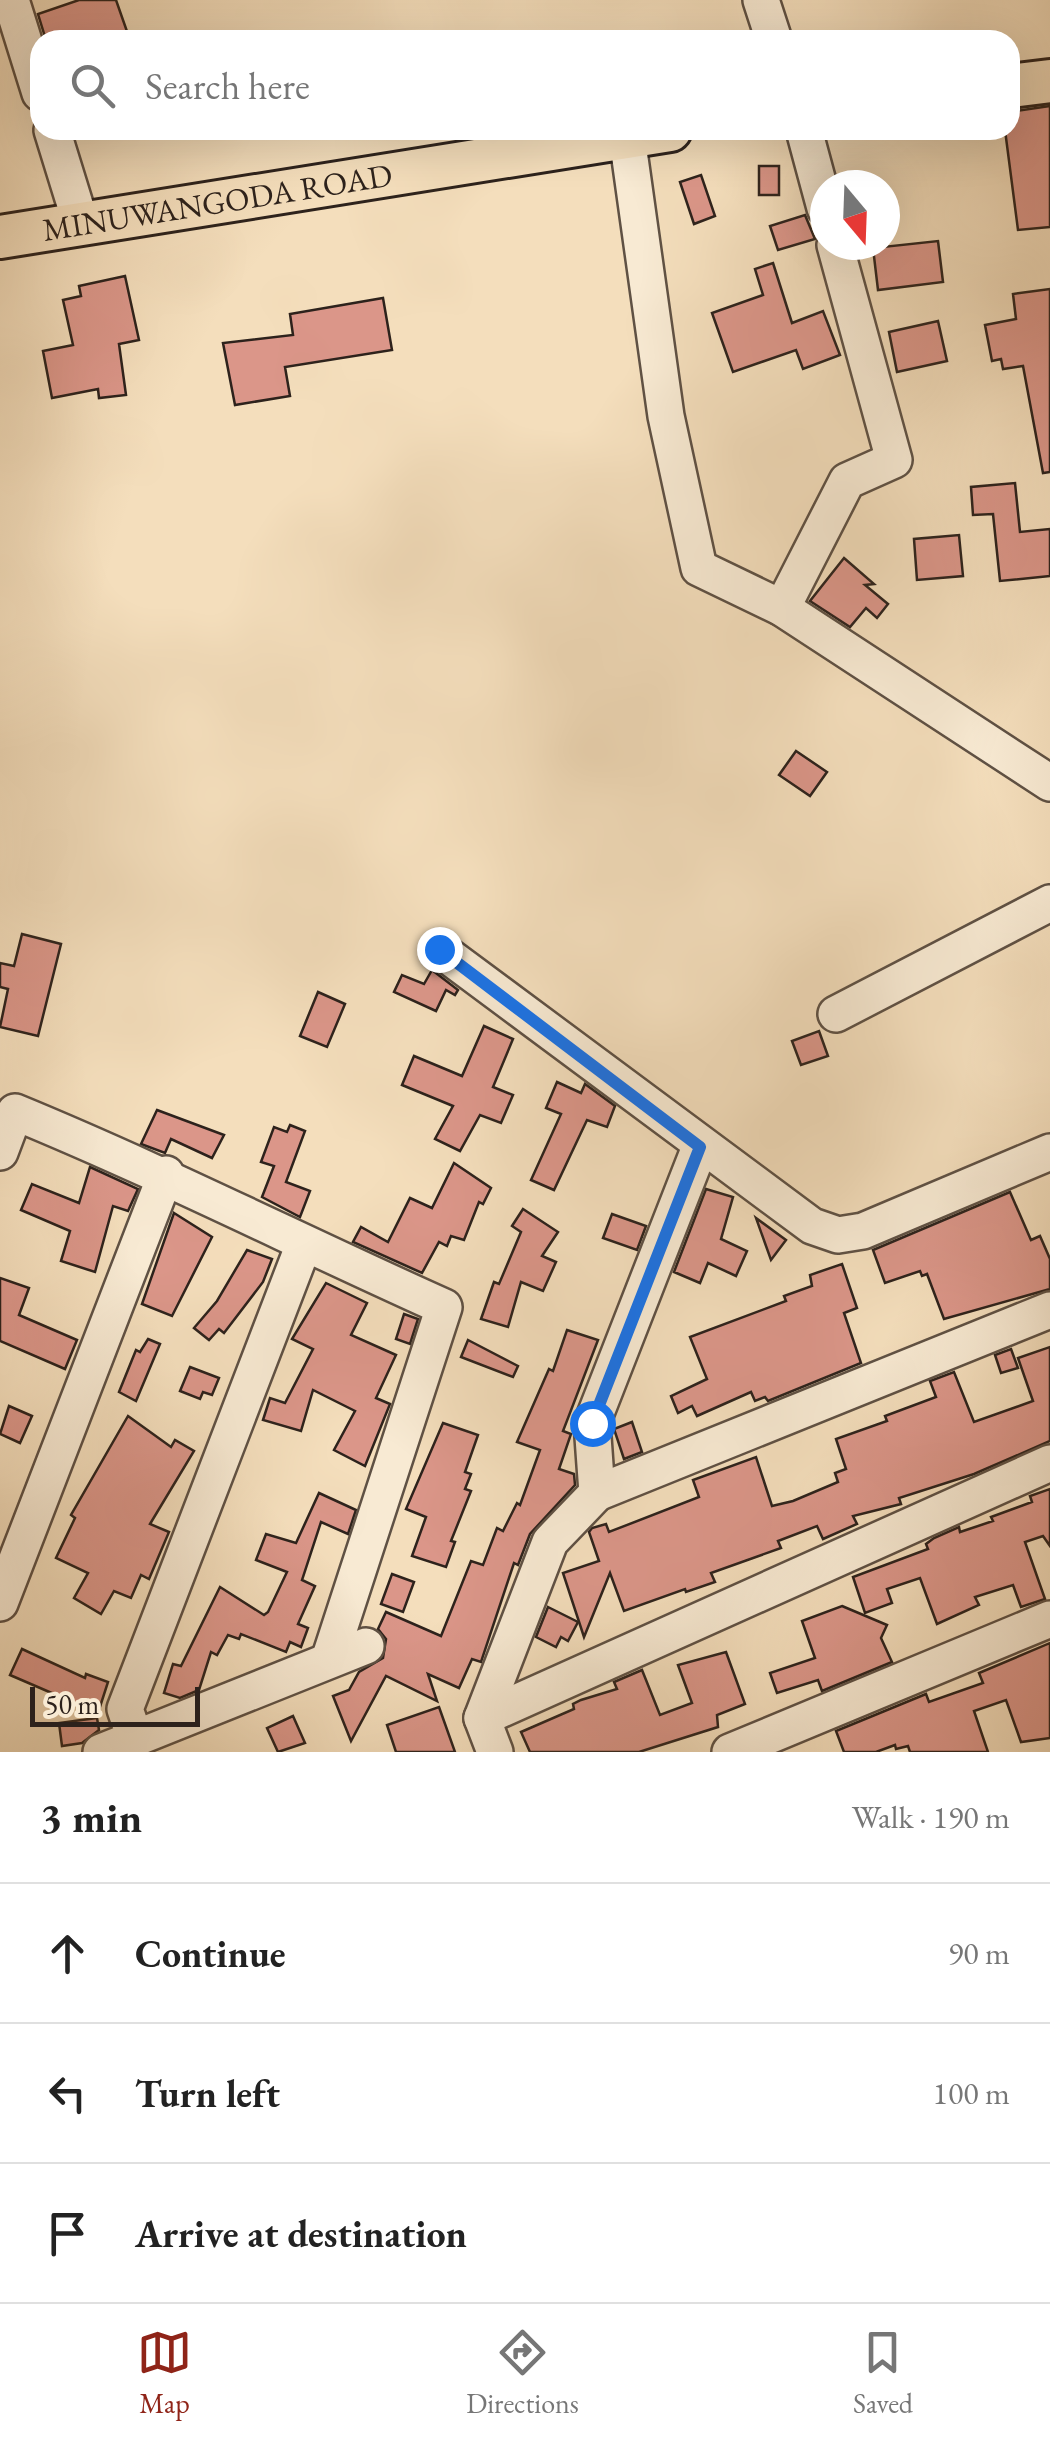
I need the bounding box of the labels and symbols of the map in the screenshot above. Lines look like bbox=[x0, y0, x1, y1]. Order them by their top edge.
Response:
street label: MINUWANGODA ROAD bbox=[39, 154, 395, 251]
north arrow bbox=[810, 170, 900, 260]
route end bbox=[417, 927, 463, 973]
route start bbox=[570, 1401, 616, 1447]
scale bar bbox=[30, 1682, 200, 1726]

